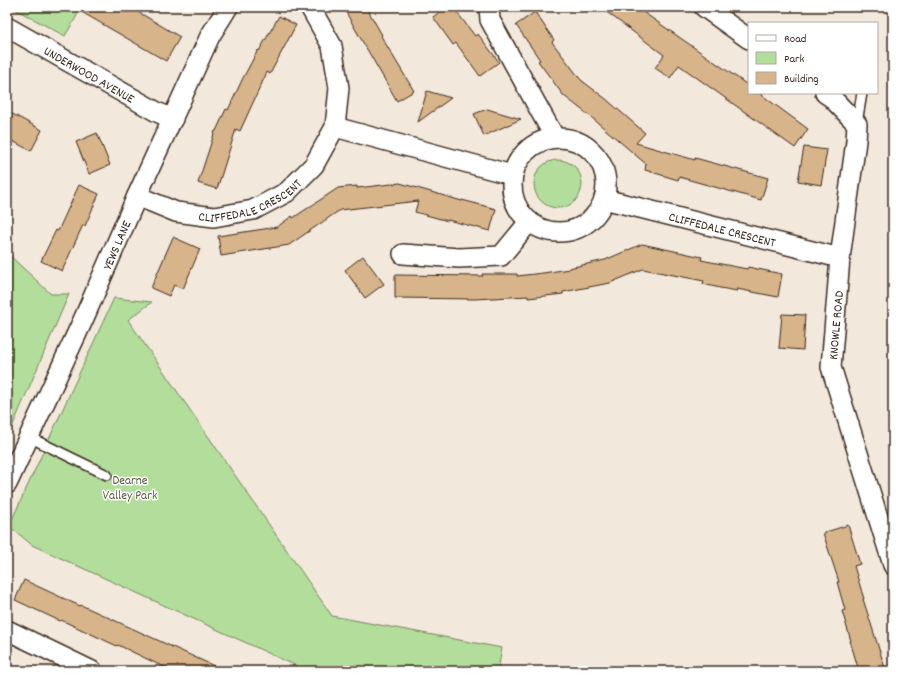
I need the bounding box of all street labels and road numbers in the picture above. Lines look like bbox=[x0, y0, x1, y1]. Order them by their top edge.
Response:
street label: UNDERWOOD AVENUE bbox=[39, 43, 137, 109]
street label: CLIFFEDALE CRESCENT bbox=[197, 176, 307, 229]
street label: CLIFFEDALE CRESCENT bbox=[666, 208, 777, 254]
street label: YEWS LANE bbox=[99, 218, 137, 273]
street label: KNOWLE ROAD bbox=[825, 290, 850, 360]

